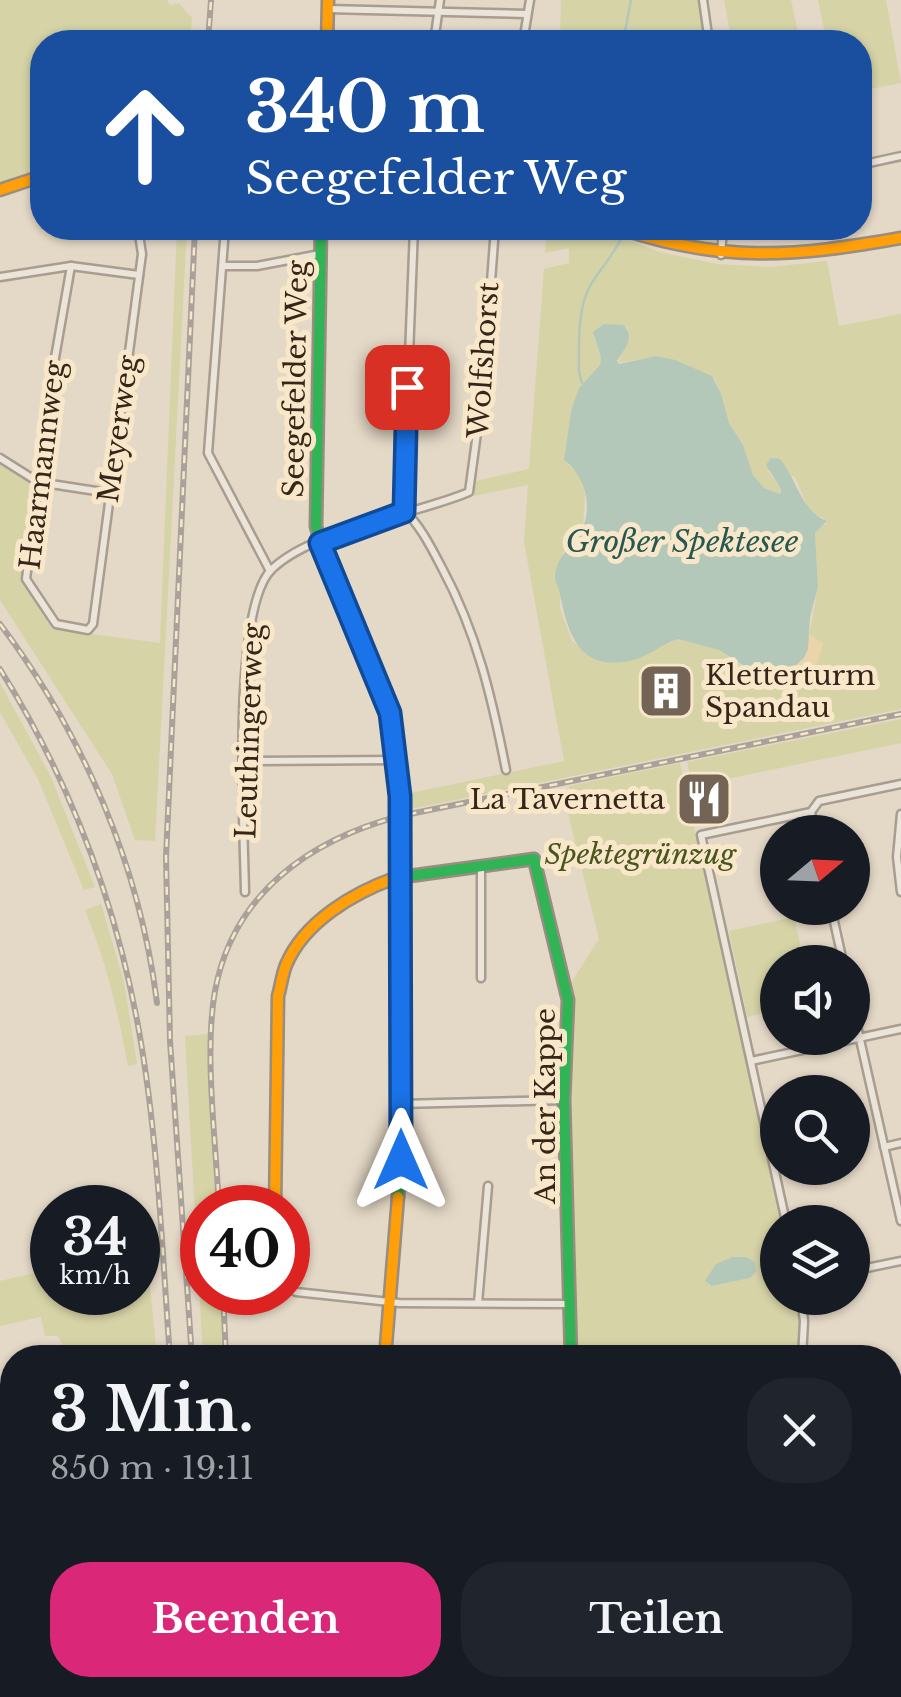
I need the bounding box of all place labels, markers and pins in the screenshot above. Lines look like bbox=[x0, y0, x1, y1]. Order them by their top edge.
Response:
pin bbox=[365, 345, 450, 430]
place label: Kletterturm Spandau bbox=[705, 658, 875, 725]
building icon: Kletterturm Spandau bbox=[636, 661, 696, 721]
restaurant icon: La Tavernetta bbox=[674, 769, 734, 829]
place label: La Tavernetta bbox=[470, 782, 665, 817]

